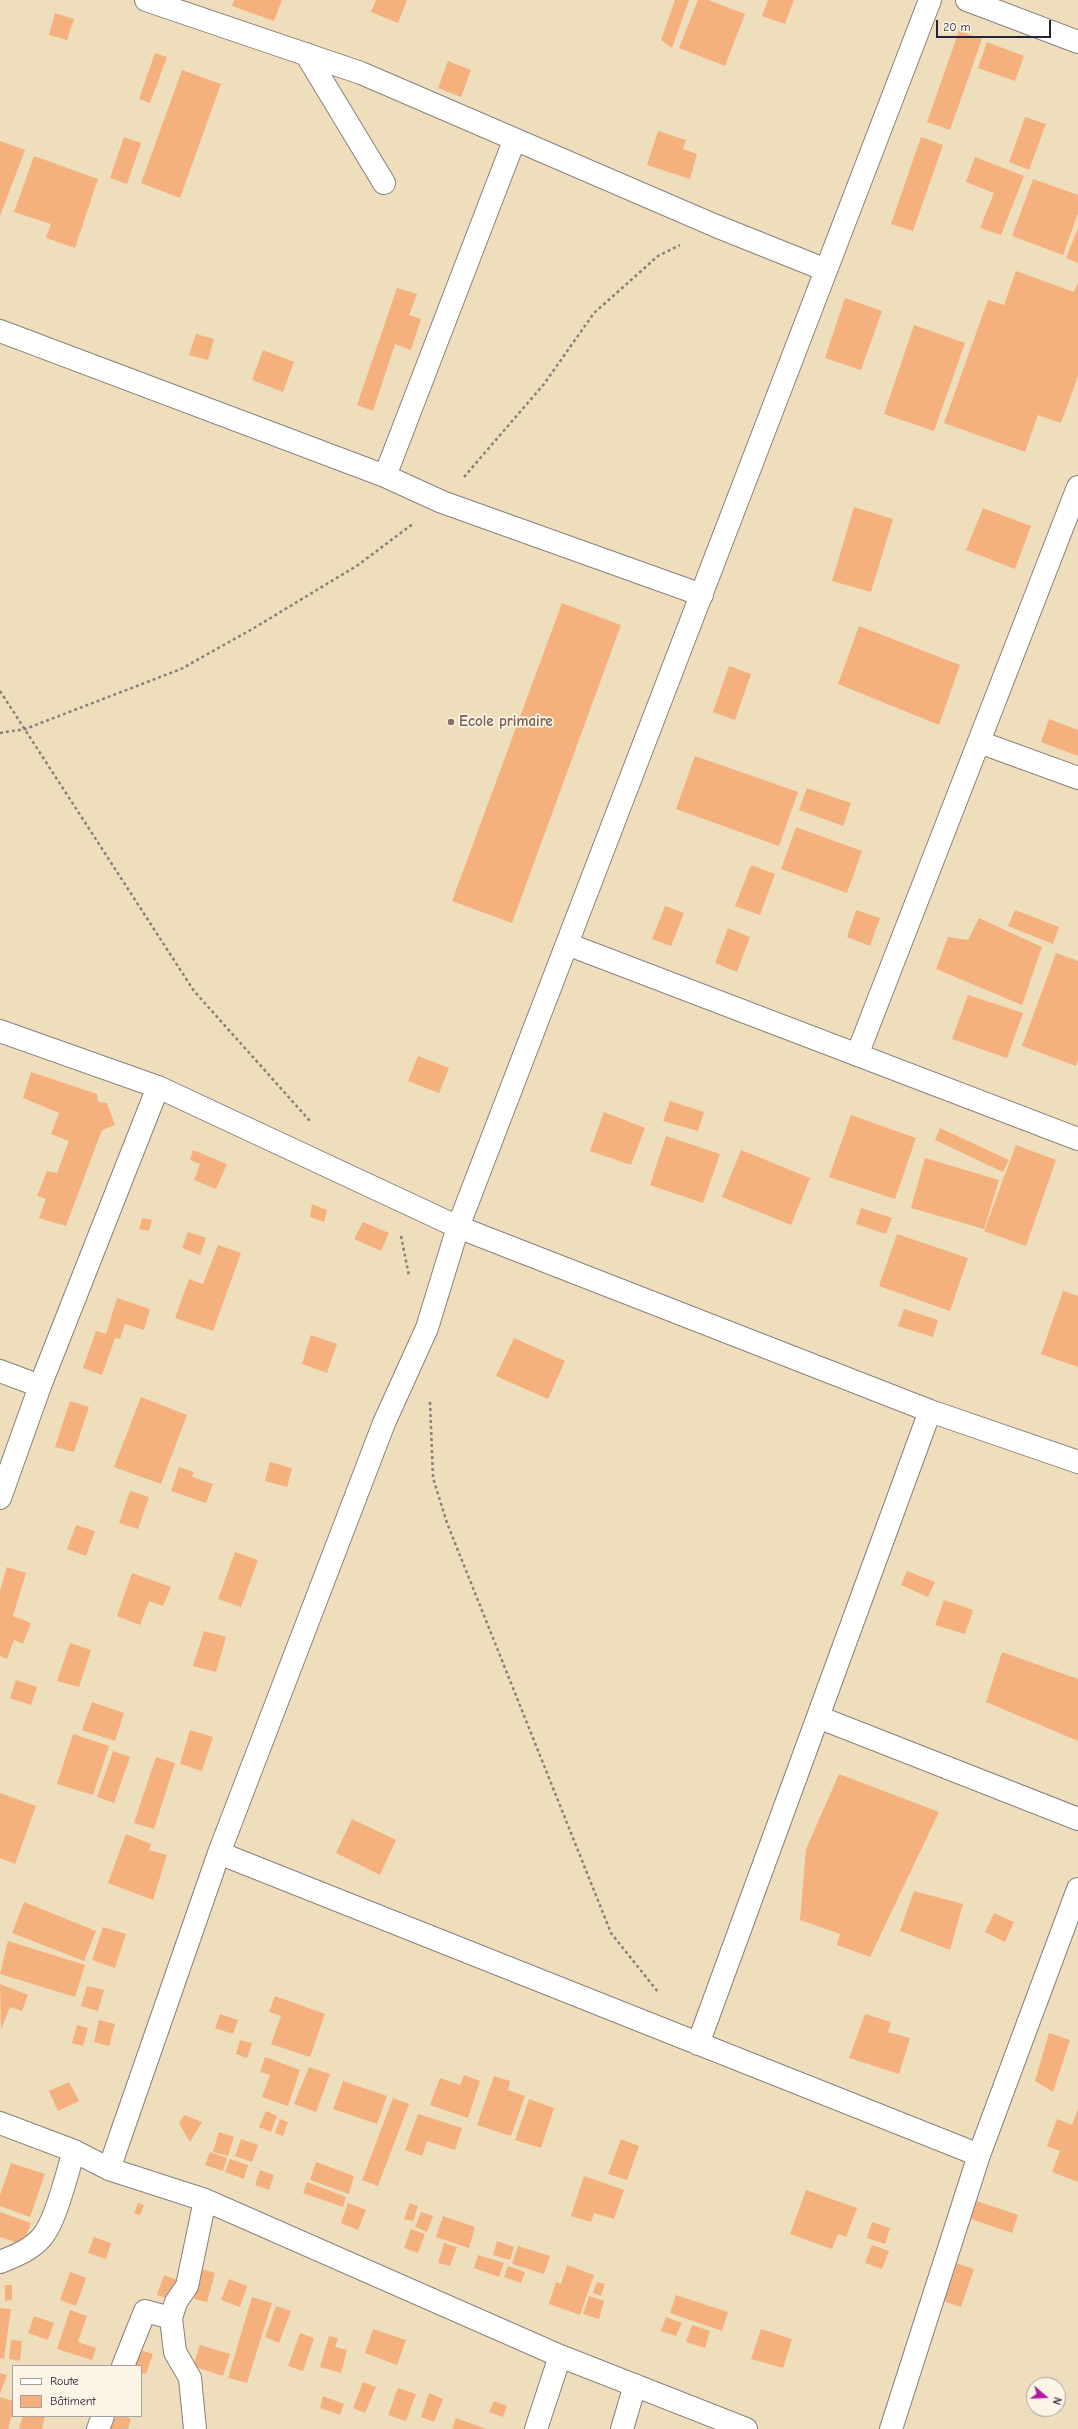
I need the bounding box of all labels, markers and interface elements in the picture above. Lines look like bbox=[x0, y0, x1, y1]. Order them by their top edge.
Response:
scale bar bbox=[938, 12, 1053, 38]
text: 20 m bbox=[943, 20, 971, 34]
place label: Ecole primaire bbox=[459, 713, 553, 731]
marker: Ecole primaire bbox=[446, 717, 456, 727]
legend bbox=[12, 2365, 142, 2417]
text: Route bbox=[50, 2374, 79, 2388]
north arrow bbox=[1026, 2377, 1066, 2417]
text: Bâtiment bbox=[50, 2394, 96, 2408]
text: N bbox=[1050, 2395, 1064, 2406]

